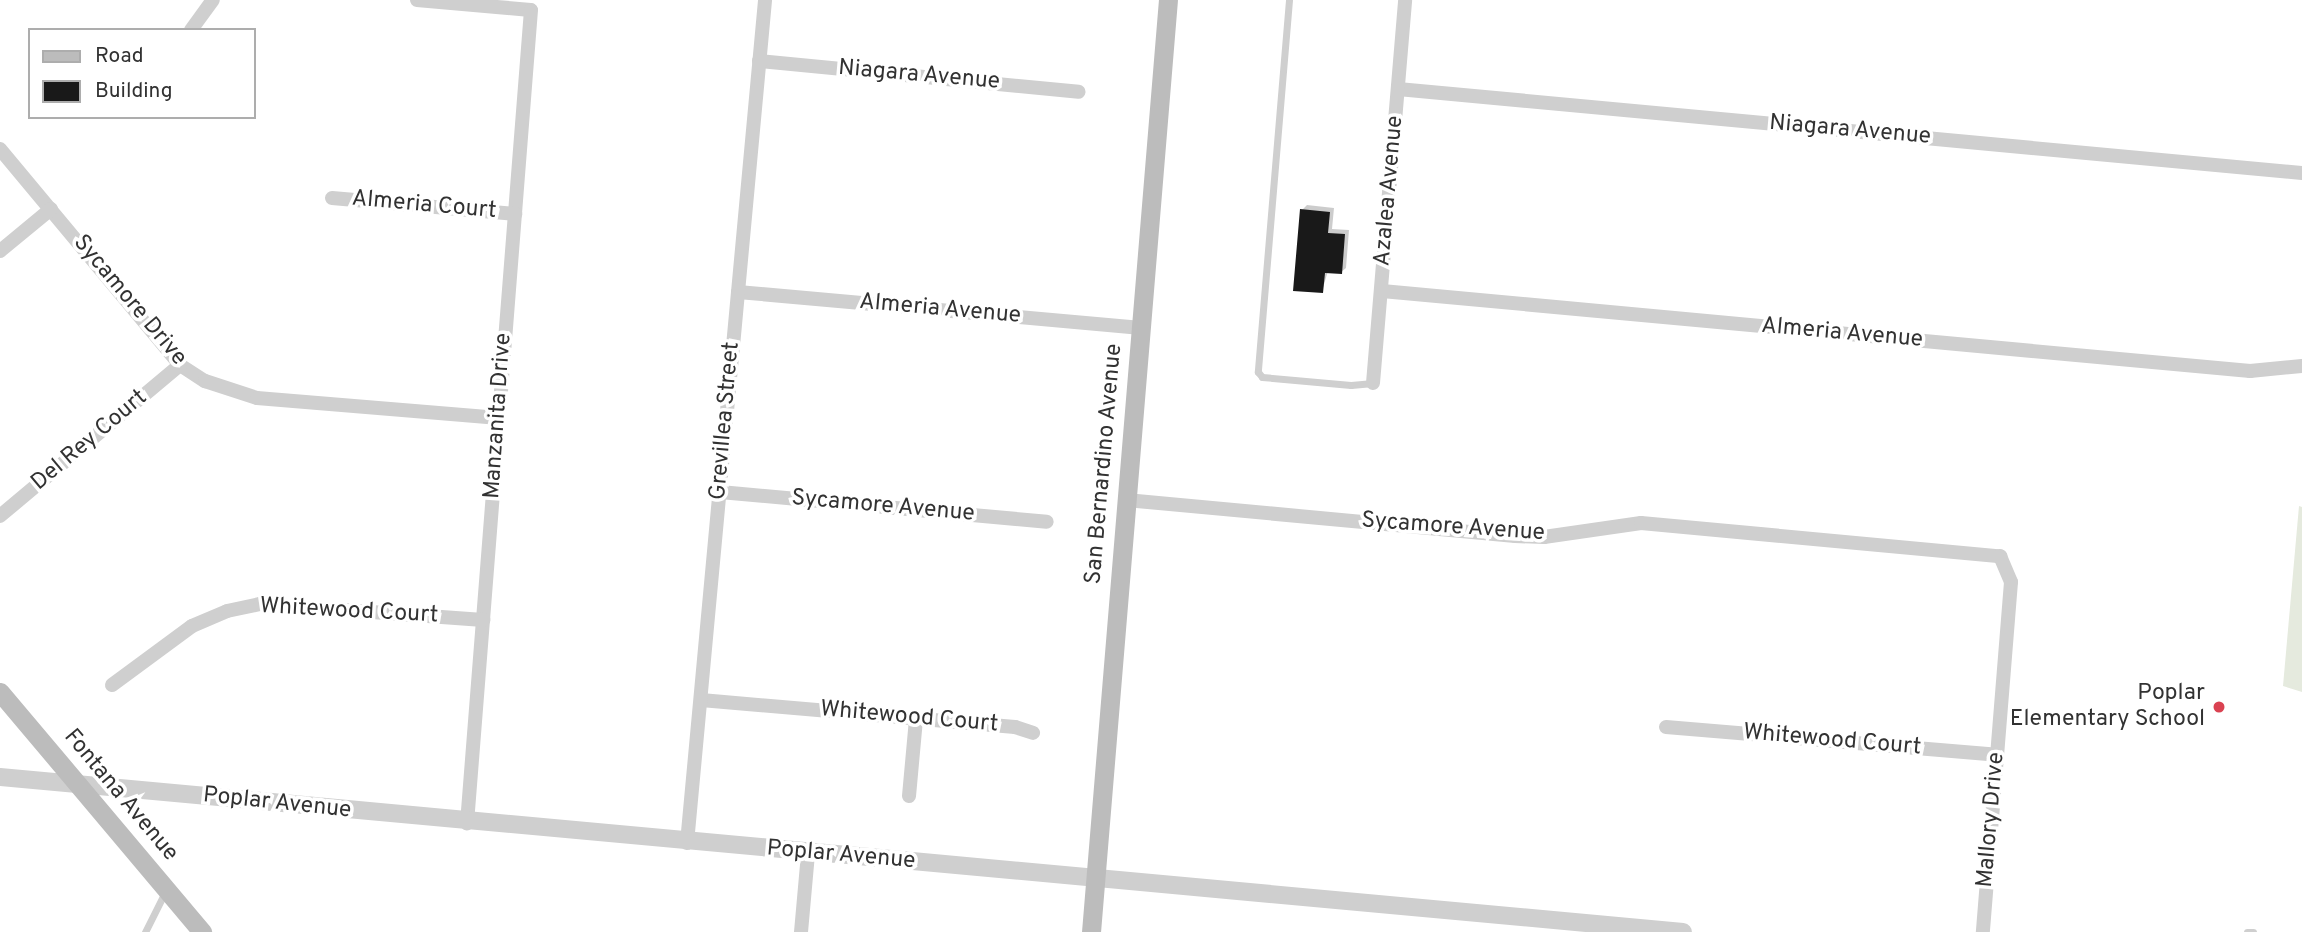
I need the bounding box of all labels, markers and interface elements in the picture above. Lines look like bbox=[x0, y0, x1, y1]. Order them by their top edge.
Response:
legend bbox=[28, 28, 256, 119]
text: Road bbox=[95, 43, 144, 70]
street label: Niagara Avenue bbox=[837, 55, 1001, 97]
text: Building bbox=[95, 78, 173, 105]
street label: Niagara Avenue bbox=[1768, 110, 1932, 152]
street label: Azalea Avenue bbox=[1370, 114, 1410, 268]
street label: Almeria Court bbox=[350, 186, 498, 226]
street label: Sycamore Drive bbox=[66, 230, 192, 372]
street label: Almeria Avenue bbox=[858, 289, 1022, 331]
street label: Almeria Avenue bbox=[1760, 313, 1924, 355]
street label: Manzanita Drive bbox=[479, 332, 519, 500]
street label: Grevillea Street bbox=[705, 341, 747, 501]
street label: San Bernardino Avenue bbox=[1081, 342, 1129, 586]
street label: Del Rey Court bbox=[27, 385, 153, 497]
street label: Sycamore Avenue bbox=[790, 485, 976, 529]
street label: Sycamore Avenue bbox=[1360, 508, 1546, 548]
street label: Whitewood Court bbox=[259, 594, 439, 630]
place label: Poplar Elementary School bbox=[2010, 680, 2205, 734]
street label: Whitewood Court bbox=[819, 696, 999, 740]
marker: Poplar Elementary School bbox=[2211, 699, 2227, 715]
street label: Whitewood Court bbox=[1742, 719, 1922, 763]
street label: Fontana Avenue bbox=[56, 724, 184, 868]
street label: Mallory Drive bbox=[1972, 751, 2012, 889]
street label: Poplar Avenue bbox=[201, 782, 353, 826]
street label: Poplar Avenue bbox=[765, 836, 917, 876]

